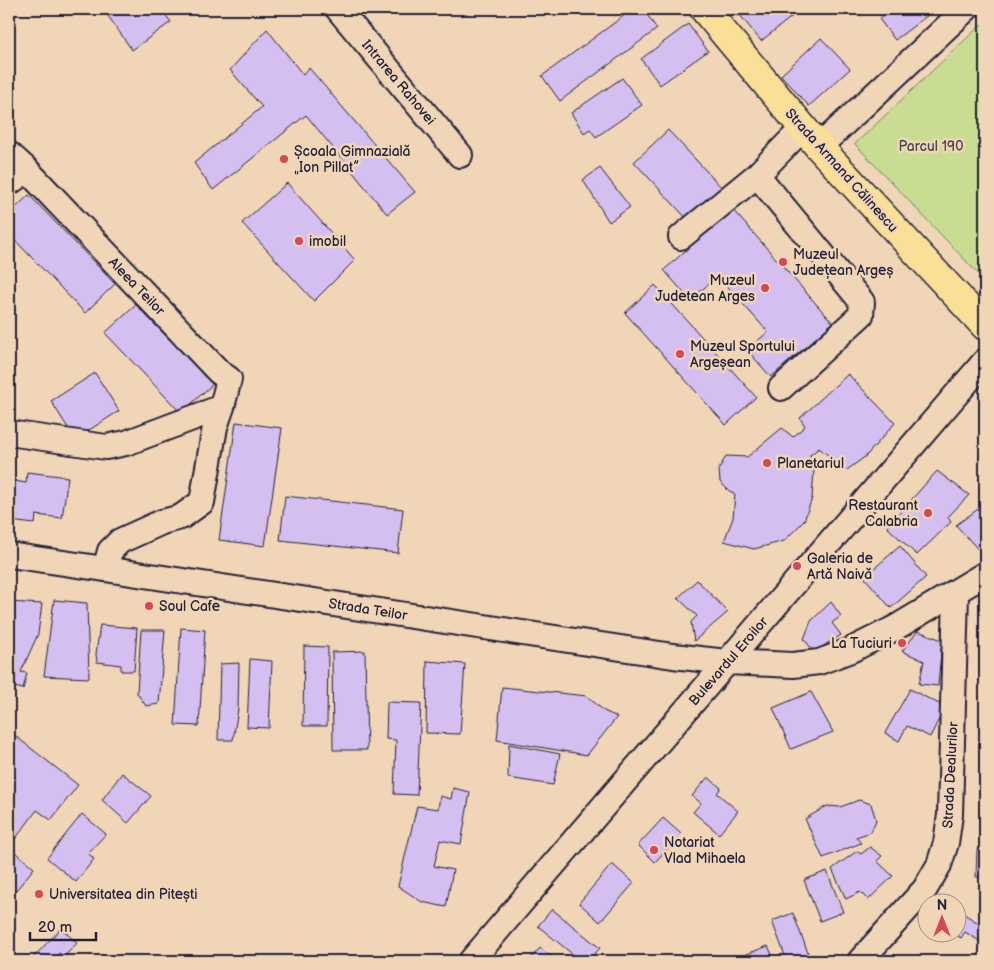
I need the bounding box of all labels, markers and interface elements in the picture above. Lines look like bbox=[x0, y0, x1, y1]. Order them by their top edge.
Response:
street label: Intrarea Rahovei bbox=[358, 36, 439, 128]
street label: Strada Armand Călinescu bbox=[782, 105, 902, 236]
park label: Parcul 190 bbox=[899, 138, 963, 155]
place label: Școala Gimnazială „Ion Pillat” bbox=[294, 143, 411, 176]
marker: Școala Gimnazială „Ion Pillat” bbox=[278, 153, 290, 165]
place label: imobil bbox=[309, 233, 346, 250]
marker: imobil bbox=[293, 235, 305, 247]
place label: Muzeul Județean Argeș bbox=[793, 246, 893, 279]
street label: Aleea Teilor bbox=[105, 254, 169, 320]
marker: Muzeul Județean Argeș bbox=[777, 256, 789, 268]
place label: Muzeul Judetean Arges bbox=[655, 272, 755, 305]
marker: Muzeul Judetean Arges bbox=[759, 282, 771, 294]
place label: Muzeul Sportului Argeșean bbox=[690, 338, 795, 371]
marker: Muzeul Sportului Argeșean bbox=[674, 348, 686, 360]
place label: Planetariul bbox=[777, 455, 844, 472]
marker: Planetariul bbox=[761, 457, 773, 469]
place label: Restaurant Calabria bbox=[848, 497, 919, 530]
marker: Restaurant Calabria bbox=[922, 507, 934, 519]
place label: Galeria de Artă Naivă bbox=[807, 550, 873, 583]
marker: Galeria de Artă Naivă bbox=[791, 560, 803, 572]
street label: Strada Teilor bbox=[327, 595, 409, 624]
place label: Soul Cafe bbox=[159, 598, 220, 615]
marker: Soul Cafe bbox=[143, 600, 155, 612]
street label: Bulevardul Eroilor bbox=[685, 613, 772, 709]
place label: La Tuciuri bbox=[831, 635, 892, 652]
marker: La Tuciuri bbox=[896, 637, 908, 649]
street label: Strada Dealurilor bbox=[939, 720, 962, 829]
place label: Notariat Vlad Mihaela bbox=[664, 834, 746, 867]
marker: Notariat Vlad Mihaela bbox=[648, 844, 660, 856]
place label: Universitatea din Pitești bbox=[49, 886, 197, 903]
marker: Universitatea din Pitești bbox=[33, 888, 45, 900]
north arrow bbox=[916, 892, 966, 942]
text: N bbox=[937, 897, 947, 914]
scale bar bbox=[30, 910, 96, 942]
text: 20 m bbox=[38, 918, 72, 937]

